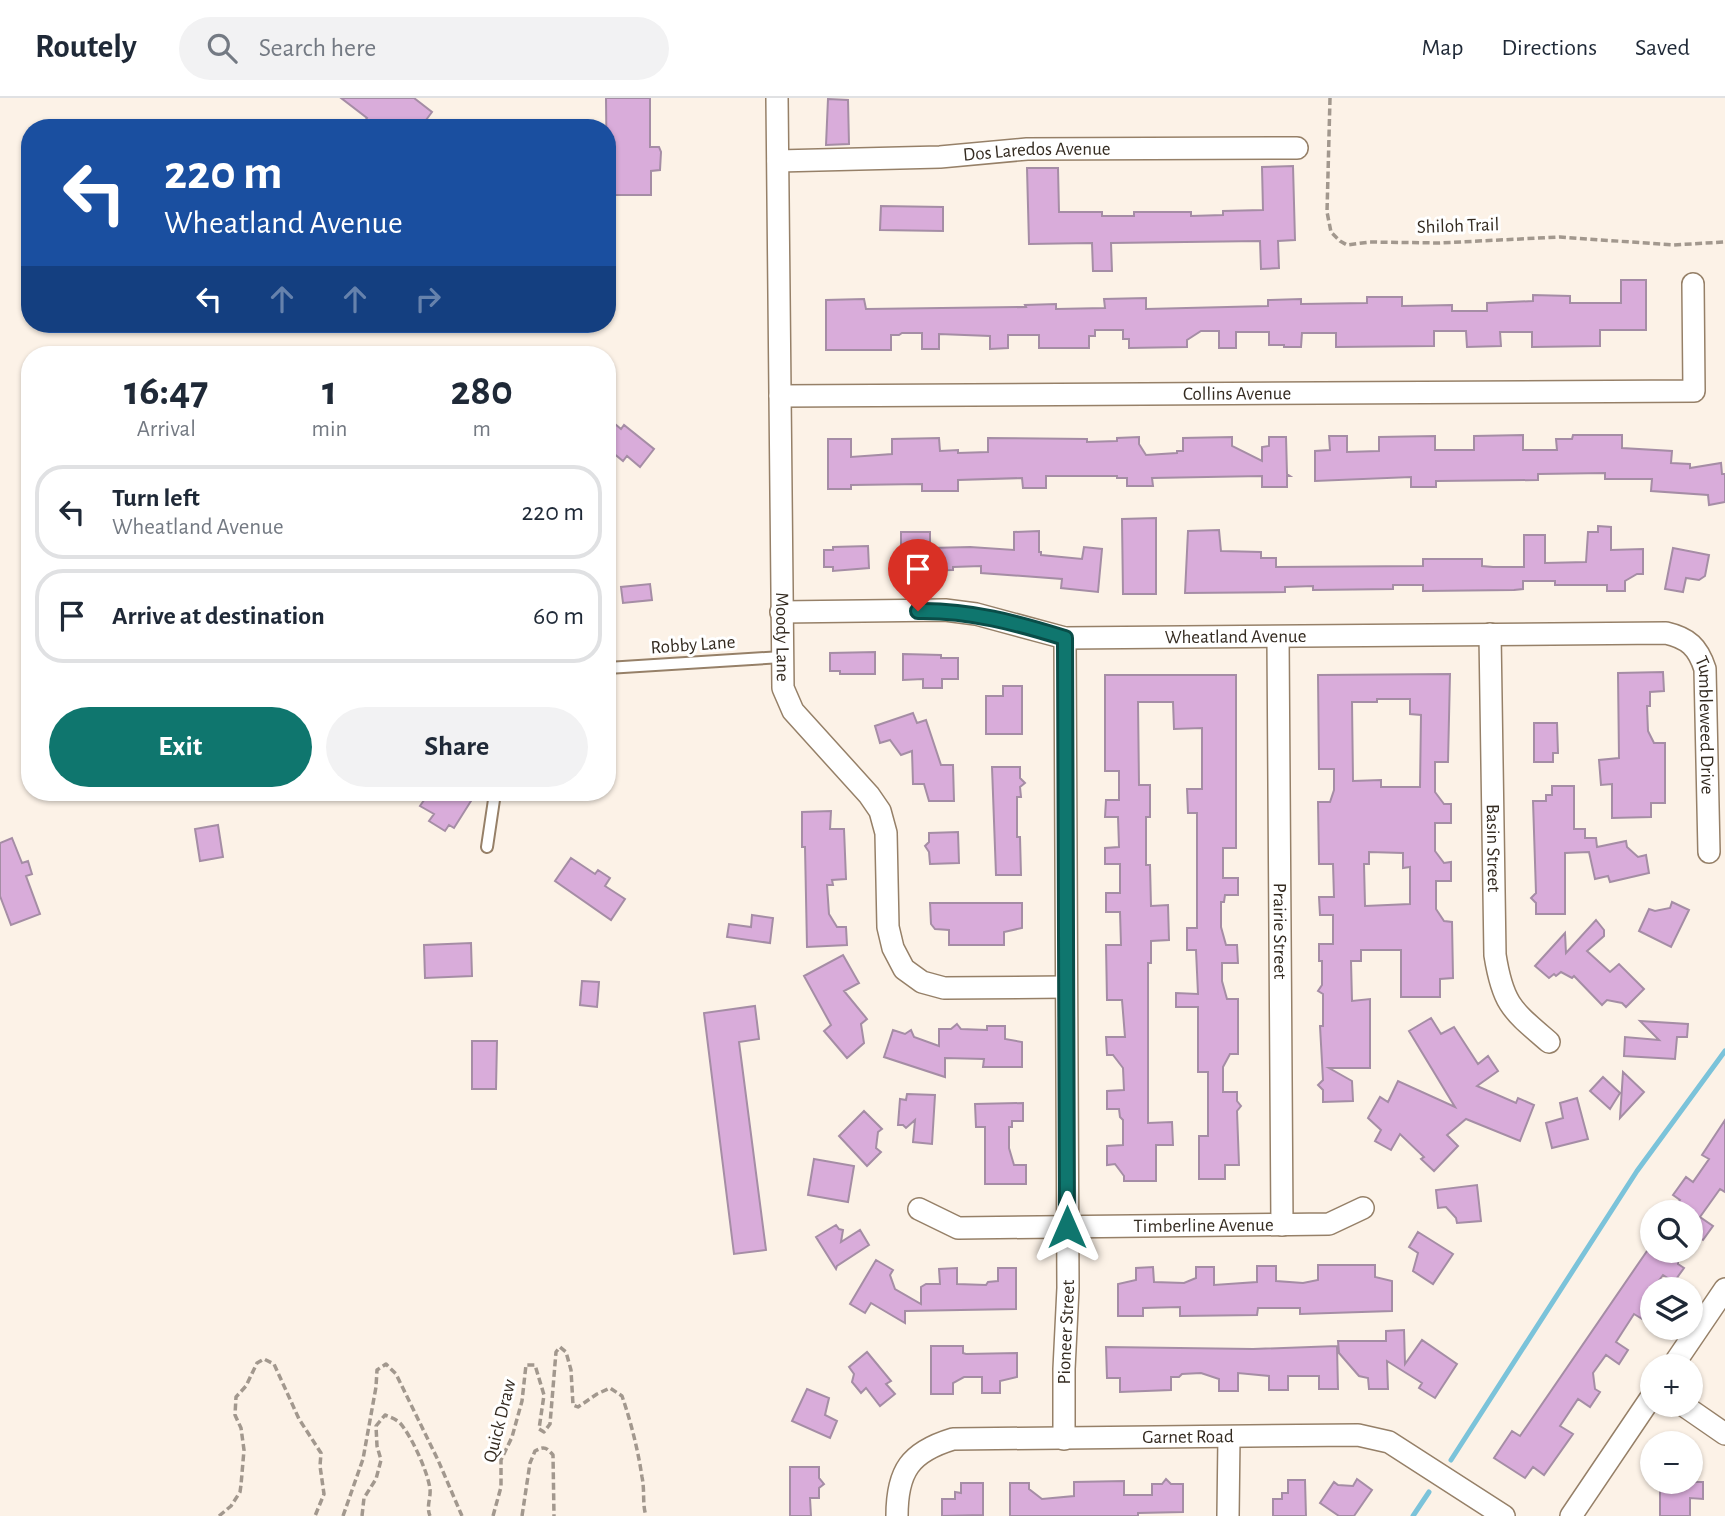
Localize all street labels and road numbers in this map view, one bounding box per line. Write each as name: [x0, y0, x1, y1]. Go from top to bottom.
street label: Dos Laredos Avenue: [962, 139, 1111, 164]
street label: Shiloh Trail: [1416, 215, 1500, 237]
street label: Collins Avenue: [1183, 384, 1291, 403]
street label: Moody Lane: [773, 592, 792, 682]
street label: Wheatland Avenue: [1165, 626, 1307, 647]
street label: Robby Lane: [650, 633, 736, 657]
street label: Tumbleweed Drive: [1692, 653, 1717, 795]
street label: Basin Street: [1483, 804, 1504, 892]
street label: Prairie Street: [1270, 883, 1290, 979]
street label: Timberline Avenue: [1133, 1215, 1274, 1236]
street label: Pioneer Street: [1054, 1280, 1078, 1385]
street label: Quick Draw: [480, 1377, 520, 1465]
street label: Garnet Road: [1142, 1427, 1234, 1447]

